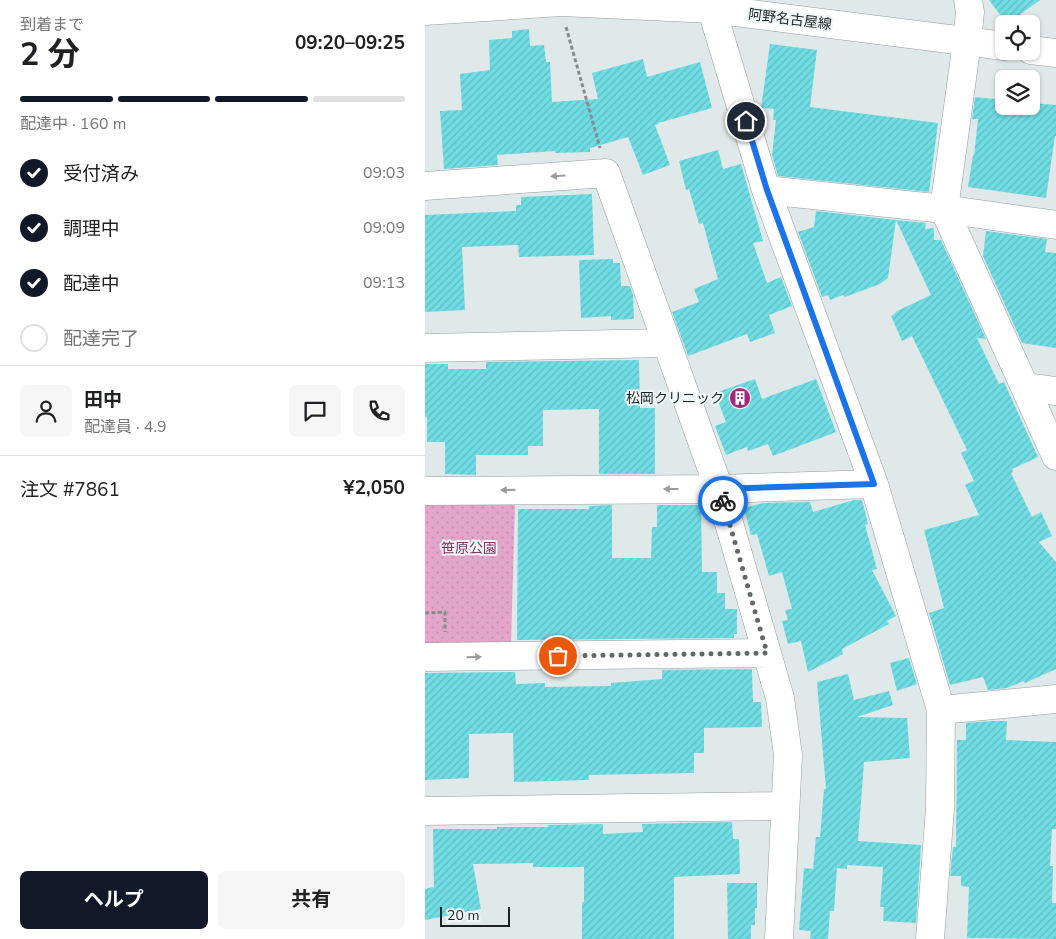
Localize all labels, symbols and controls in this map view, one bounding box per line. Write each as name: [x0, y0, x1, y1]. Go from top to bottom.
street label: 阿野名古屋線: [747, 5, 833, 34]
text: 到着まで: [20, 14, 84, 36]
map controls: [995, 15, 1040, 115]
button: locate: [995, 15, 1040, 60]
text: 09:20–09:25: [295, 30, 405, 56]
text: 2 分: [20, 33, 80, 76]
button: layers: [995, 70, 1040, 115]
pin: [725, 100, 767, 142]
icon: home: [732, 107, 760, 135]
text: 配達中 · 160 m: [20, 113, 126, 135]
icon: check: [20, 159, 48, 187]
text: 受付済み: [63, 161, 139, 187]
text: 09:03: [363, 162, 405, 184]
one-way arrow: [550, 173, 566, 181]
icon: check: [20, 214, 48, 242]
text: 調理中: [63, 216, 120, 242]
text: 09:09: [363, 217, 405, 239]
icon: check: [20, 269, 48, 297]
text: 配達中: [63, 271, 120, 297]
text: 09:13: [363, 272, 405, 294]
text: 配達完了: [63, 326, 139, 352]
button: person: [20, 385, 72, 437]
button: chat: [289, 385, 341, 437]
button: phone: [353, 385, 405, 437]
building icon: 松岡クリニック: [728, 386, 752, 410]
text: 田中: [84, 387, 122, 413]
place label: 松岡クリニック: [626, 389, 724, 408]
text: 配達員 · 4.9: [84, 416, 167, 438]
text: ¥2,050: [343, 475, 405, 501]
courier: [698, 476, 748, 526]
text: 注文 #7861: [20, 477, 120, 503]
one-way arrow: [662, 485, 678, 493]
one-way arrow: [500, 486, 516, 494]
icon: bike: [709, 487, 737, 515]
park label: 笹原公園: [441, 539, 497, 558]
pin: [537, 635, 579, 677]
icon: bag: [544, 642, 572, 670]
one-way arrow: [466, 653, 482, 661]
button: ヘルプ: [20, 871, 208, 929]
button: 共有: [218, 871, 405, 929]
scale bar: [440, 904, 510, 927]
text: 20 m: [447, 906, 479, 925]

